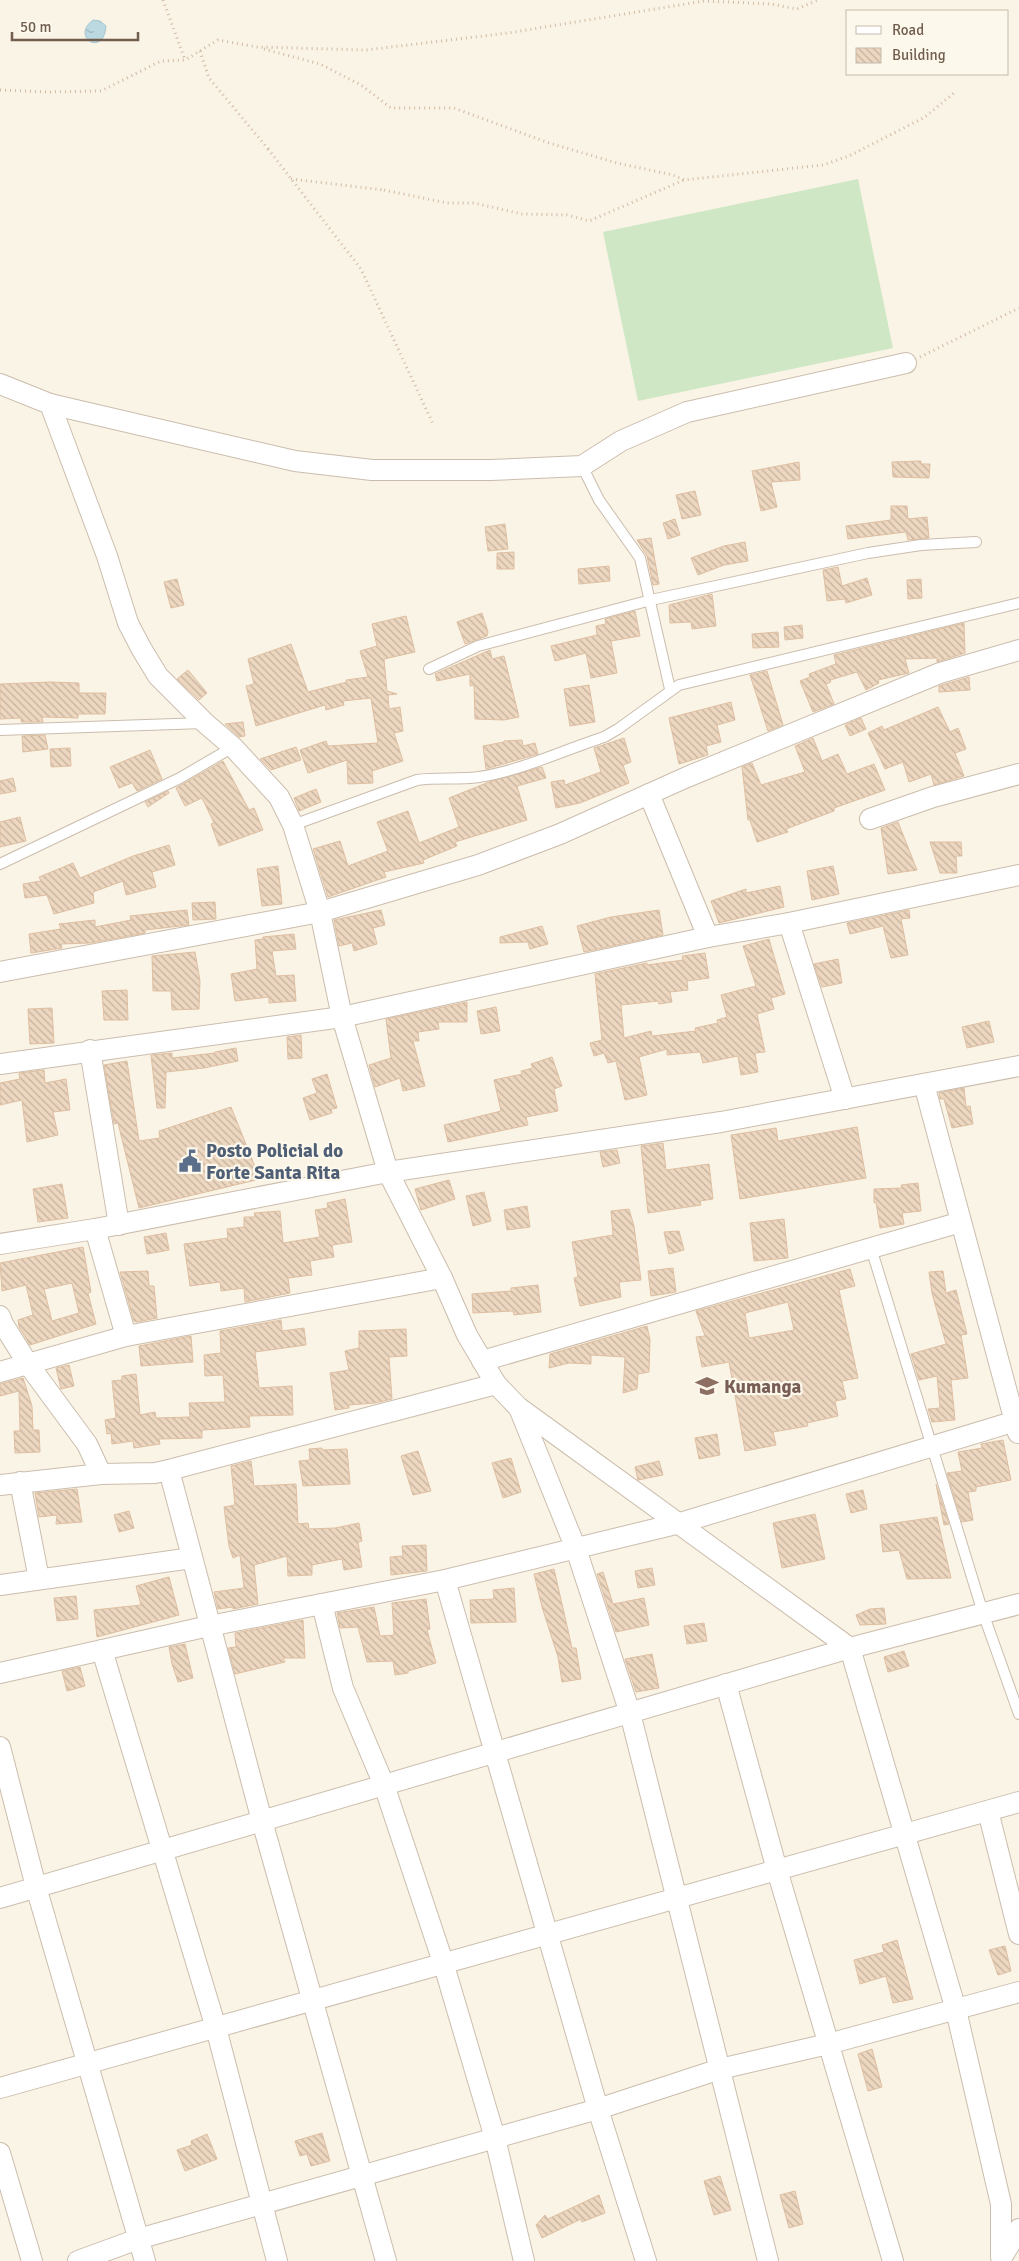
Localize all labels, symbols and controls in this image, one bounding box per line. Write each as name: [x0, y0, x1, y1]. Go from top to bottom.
scale bar: [12, 10, 139, 42]
legend: [846, 10, 1009, 75]
text: 50 m: [20, 18, 51, 36]
text: Road: [892, 21, 924, 39]
text: Building: [892, 46, 946, 64]
place label: Posto Policial do Forte Santa Rita: [206, 1139, 343, 1185]
public building icon: Posto Policial do Forte Santa Rita: [177, 1148, 203, 1174]
school or university icon: Kumanga: [694, 1373, 720, 1399]
place label: Kumanga: [724, 1375, 802, 1399]

